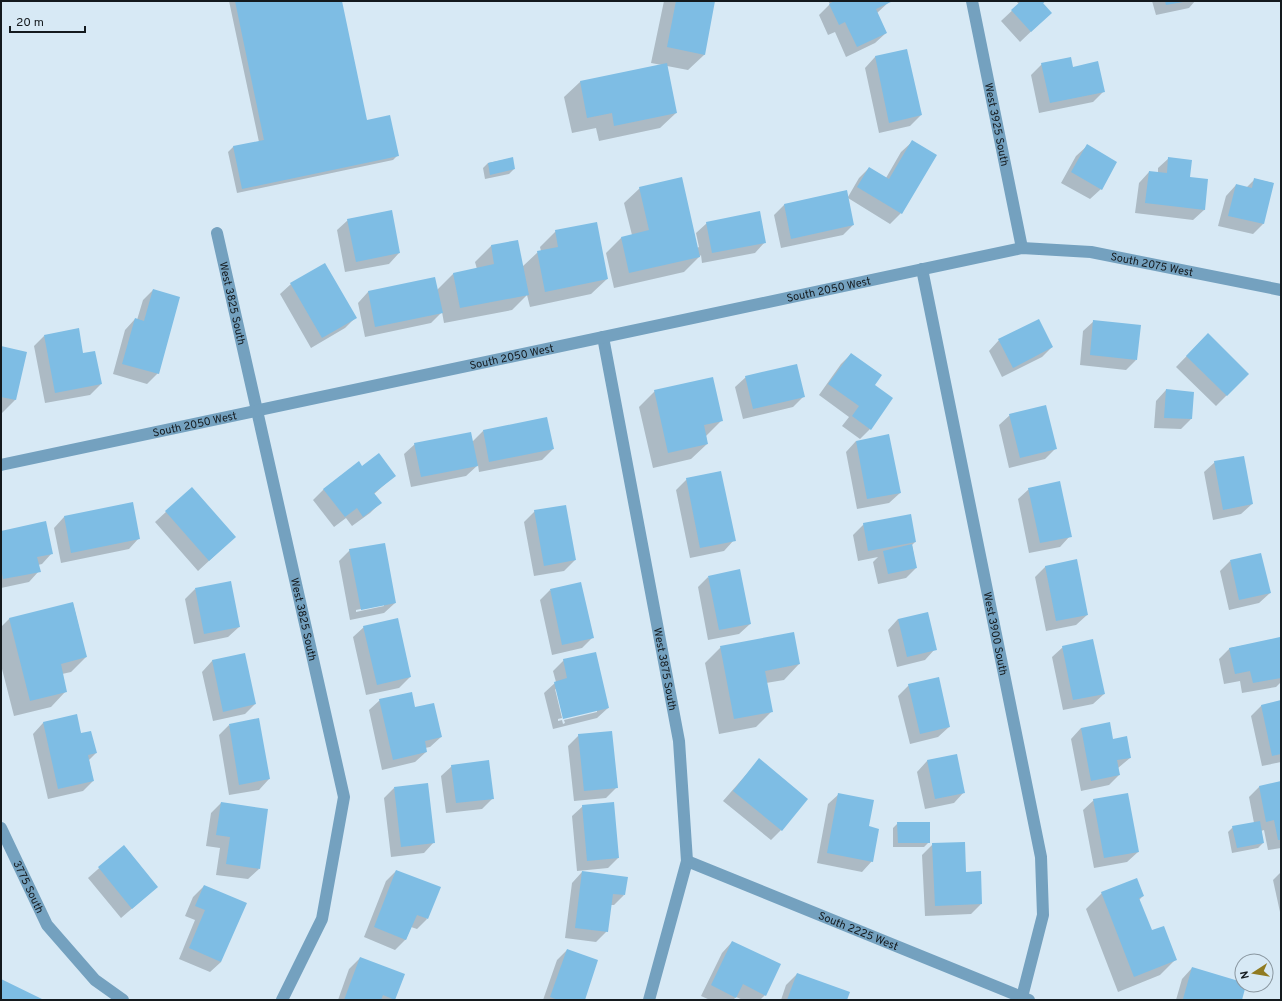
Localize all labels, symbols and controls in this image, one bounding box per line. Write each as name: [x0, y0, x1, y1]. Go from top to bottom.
scale bar: [10, 8, 85, 34]
text: 20 m: [16, 15, 44, 31]
street label: West 3925 South: [981, 82, 1011, 168]
street label: South 2075 West: [1109, 250, 1194, 280]
street label: West 3825 South: [216, 261, 248, 346]
street label: South 2050 West: [785, 274, 872, 306]
street label: South 2050 West: [468, 342, 555, 373]
street label: South 2050 West: [152, 409, 238, 441]
street label: West 3825 South: [287, 577, 319, 662]
street label: West 3900 South: [980, 591, 1010, 677]
street label: West 3875 South: [650, 627, 679, 712]
street label: 3775 South: [9, 859, 46, 916]
street label: South 2225 West: [816, 909, 900, 954]
north arrow: [1234, 953, 1274, 993]
text: N: [1238, 970, 1253, 980]

